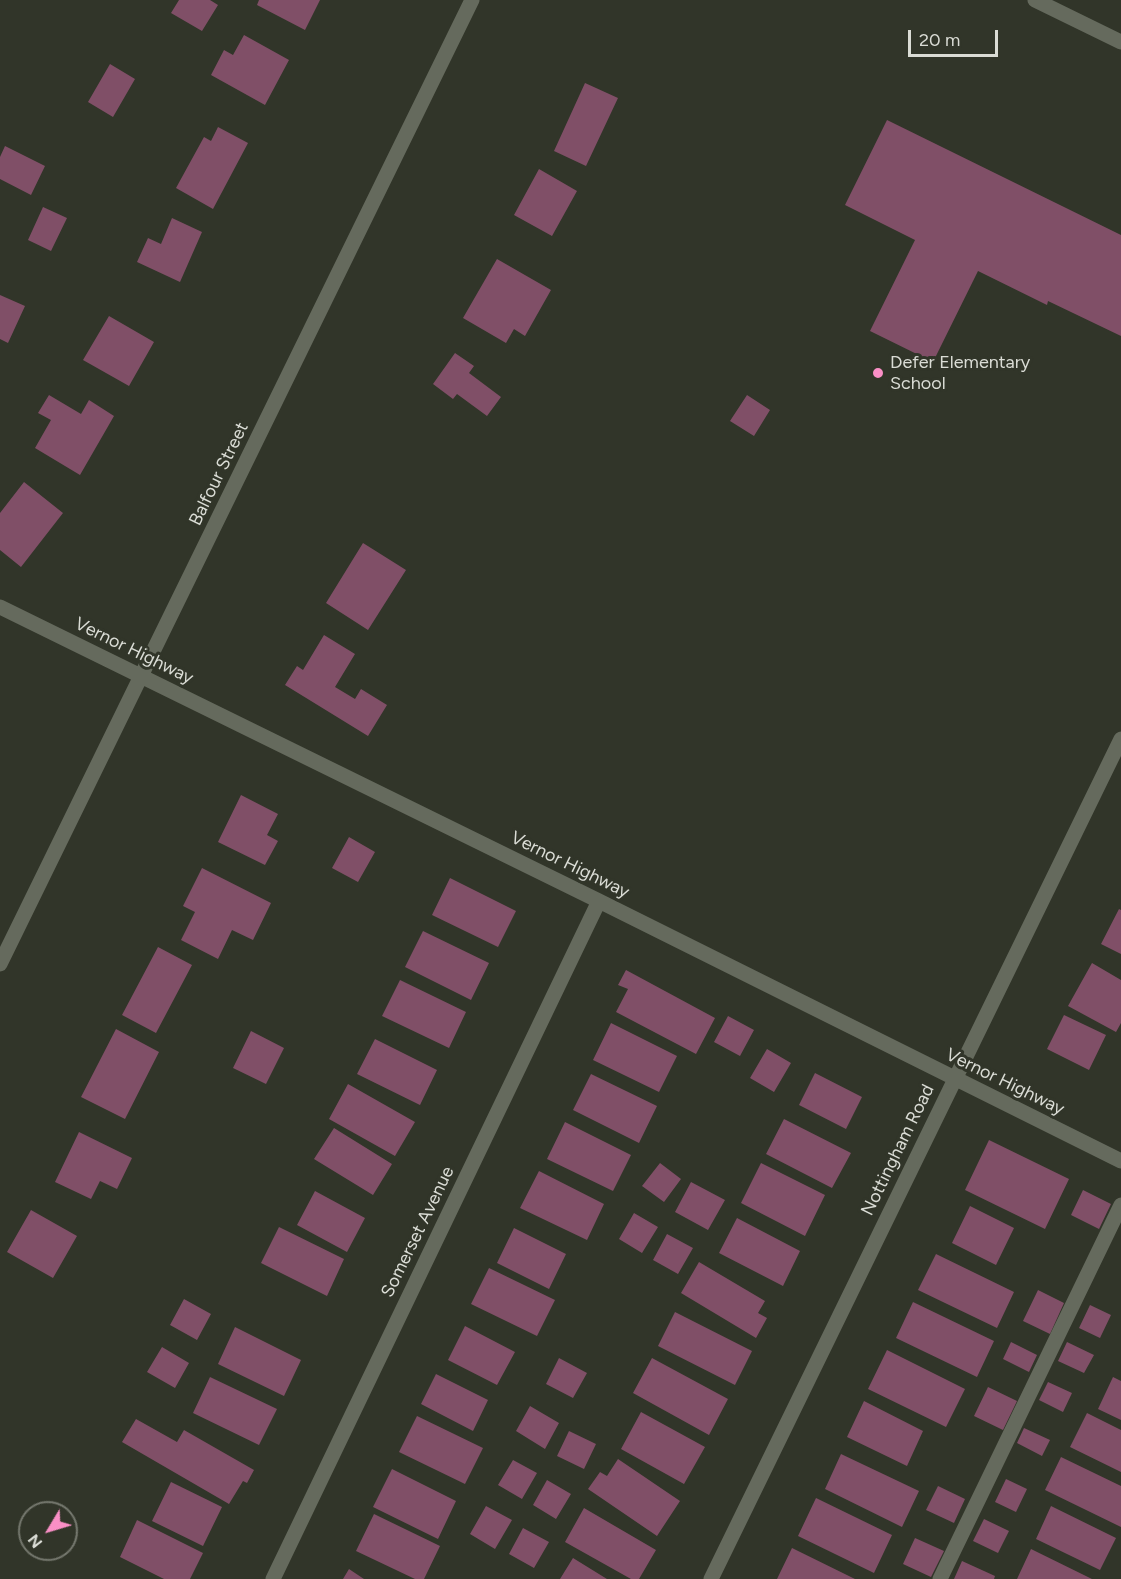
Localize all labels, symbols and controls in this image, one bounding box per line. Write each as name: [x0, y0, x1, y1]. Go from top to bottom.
scale bar: [911, 18, 1001, 56]
text: 20 m: [919, 29, 960, 51]
place label: Defer Elementary School: [890, 352, 1030, 394]
marker: Defer Elementary School: [871, 366, 885, 380]
street label: Balfour Street: [185, 419, 253, 529]
street label: Vernor Highway: [71, 613, 197, 689]
street label: Vernor Highway: [507, 827, 633, 903]
street label: Vernor Highway: [942, 1044, 1068, 1120]
street label: Nottingham Road: [857, 1081, 939, 1219]
street label: Somerset Avenue: [377, 1163, 459, 1301]
north arrow: [18, 1501, 78, 1561]
text: N: [24, 1530, 46, 1552]

